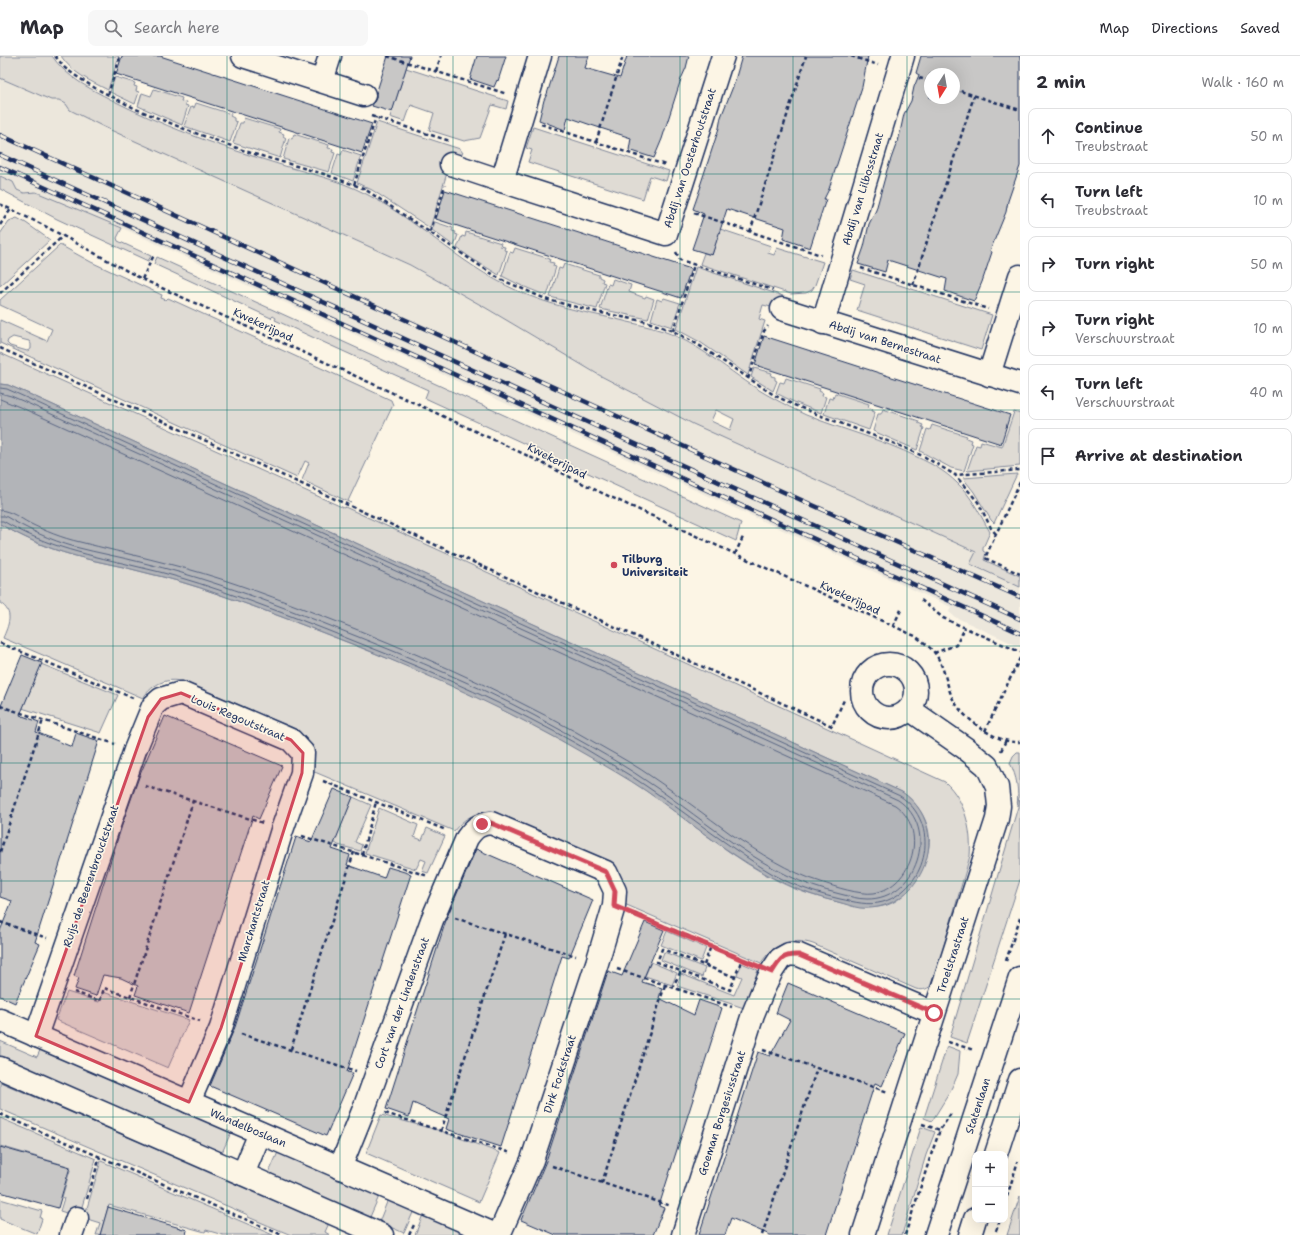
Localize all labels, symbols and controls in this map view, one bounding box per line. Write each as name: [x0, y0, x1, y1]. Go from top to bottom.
search box: [88, 10, 368, 46]
text: Map: [20, 15, 64, 40]
icon: search: [102, 17, 124, 39]
text: Search here: [134, 18, 220, 38]
text: Map: [1100, 19, 1130, 37]
text: Directions: [1152, 19, 1218, 37]
text: Saved: [1240, 19, 1280, 37]
north arrow: [924, 68, 960, 104]
text: 2 min: [1036, 71, 1086, 93]
text: Walk · 160 m: [1202, 74, 1284, 91]
street label: Abdij van Oosterhoutstraat: [660, 86, 720, 230]
text: Continue: [1075, 118, 1143, 138]
icon: ahead: [1037, 125, 1059, 147]
text: 50 m: [1250, 128, 1283, 145]
street label: Abdij van Lilbosstraat: [839, 131, 887, 247]
text: Treubstraat: [1075, 138, 1148, 155]
text: Turn left: [1075, 182, 1143, 202]
icon: left: [1037, 189, 1059, 211]
text: 10 m: [1253, 192, 1283, 209]
text: Treubstraat: [1075, 202, 1148, 219]
icon: right: [1037, 253, 1059, 275]
text: Turn right: [1075, 254, 1155, 274]
text: 50 m: [1250, 256, 1283, 273]
street label: Kwekerijpad: [230, 305, 296, 345]
text: Turn right: [1075, 310, 1155, 330]
street label: Abdij van Bernestraat: [827, 317, 943, 367]
icon: right: [1037, 317, 1059, 339]
text: 10 m: [1253, 320, 1283, 337]
text: Verschuurstraat: [1075, 330, 1175, 347]
text: Turn left: [1075, 374, 1143, 394]
icon: left: [1037, 381, 1059, 403]
text: 40 m: [1249, 384, 1283, 401]
text: Verschuurstraat: [1075, 394, 1175, 411]
street label: Kwekerijpad: [525, 440, 589, 482]
icon: arrive: [1037, 445, 1059, 467]
text: Arrive at destination: [1075, 446, 1243, 466]
place label: Tilburg Universiteit: [622, 552, 689, 580]
marker: Tilburg Universiteit: [609, 560, 619, 570]
street label: Kwekerijpad: [817, 578, 883, 618]
street label: Louis Regoutstraat: [188, 691, 288, 745]
street label: Ruijs de Beerenbrouckstraat: [60, 803, 123, 949]
route end: [473, 815, 491, 833]
street label: Marchantstraat: [234, 878, 274, 964]
street label: Troelstrastraat: [933, 914, 973, 996]
street label: Cort van der Lindenstraat: [371, 935, 433, 1071]
route start: [925, 1004, 943, 1022]
street label: Dirk Fockstraat: [540, 1033, 580, 1115]
street label: Goeman Borgesiusstraat: [695, 1048, 749, 1177]
street label: Statenlaan: [962, 1076, 994, 1136]
street label: Wandelboslaan: [207, 1105, 289, 1151]
map controls: [972, 1151, 1008, 1223]
button: +: [972, 1151, 1008, 1187]
button: −: [972, 1187, 1008, 1223]

